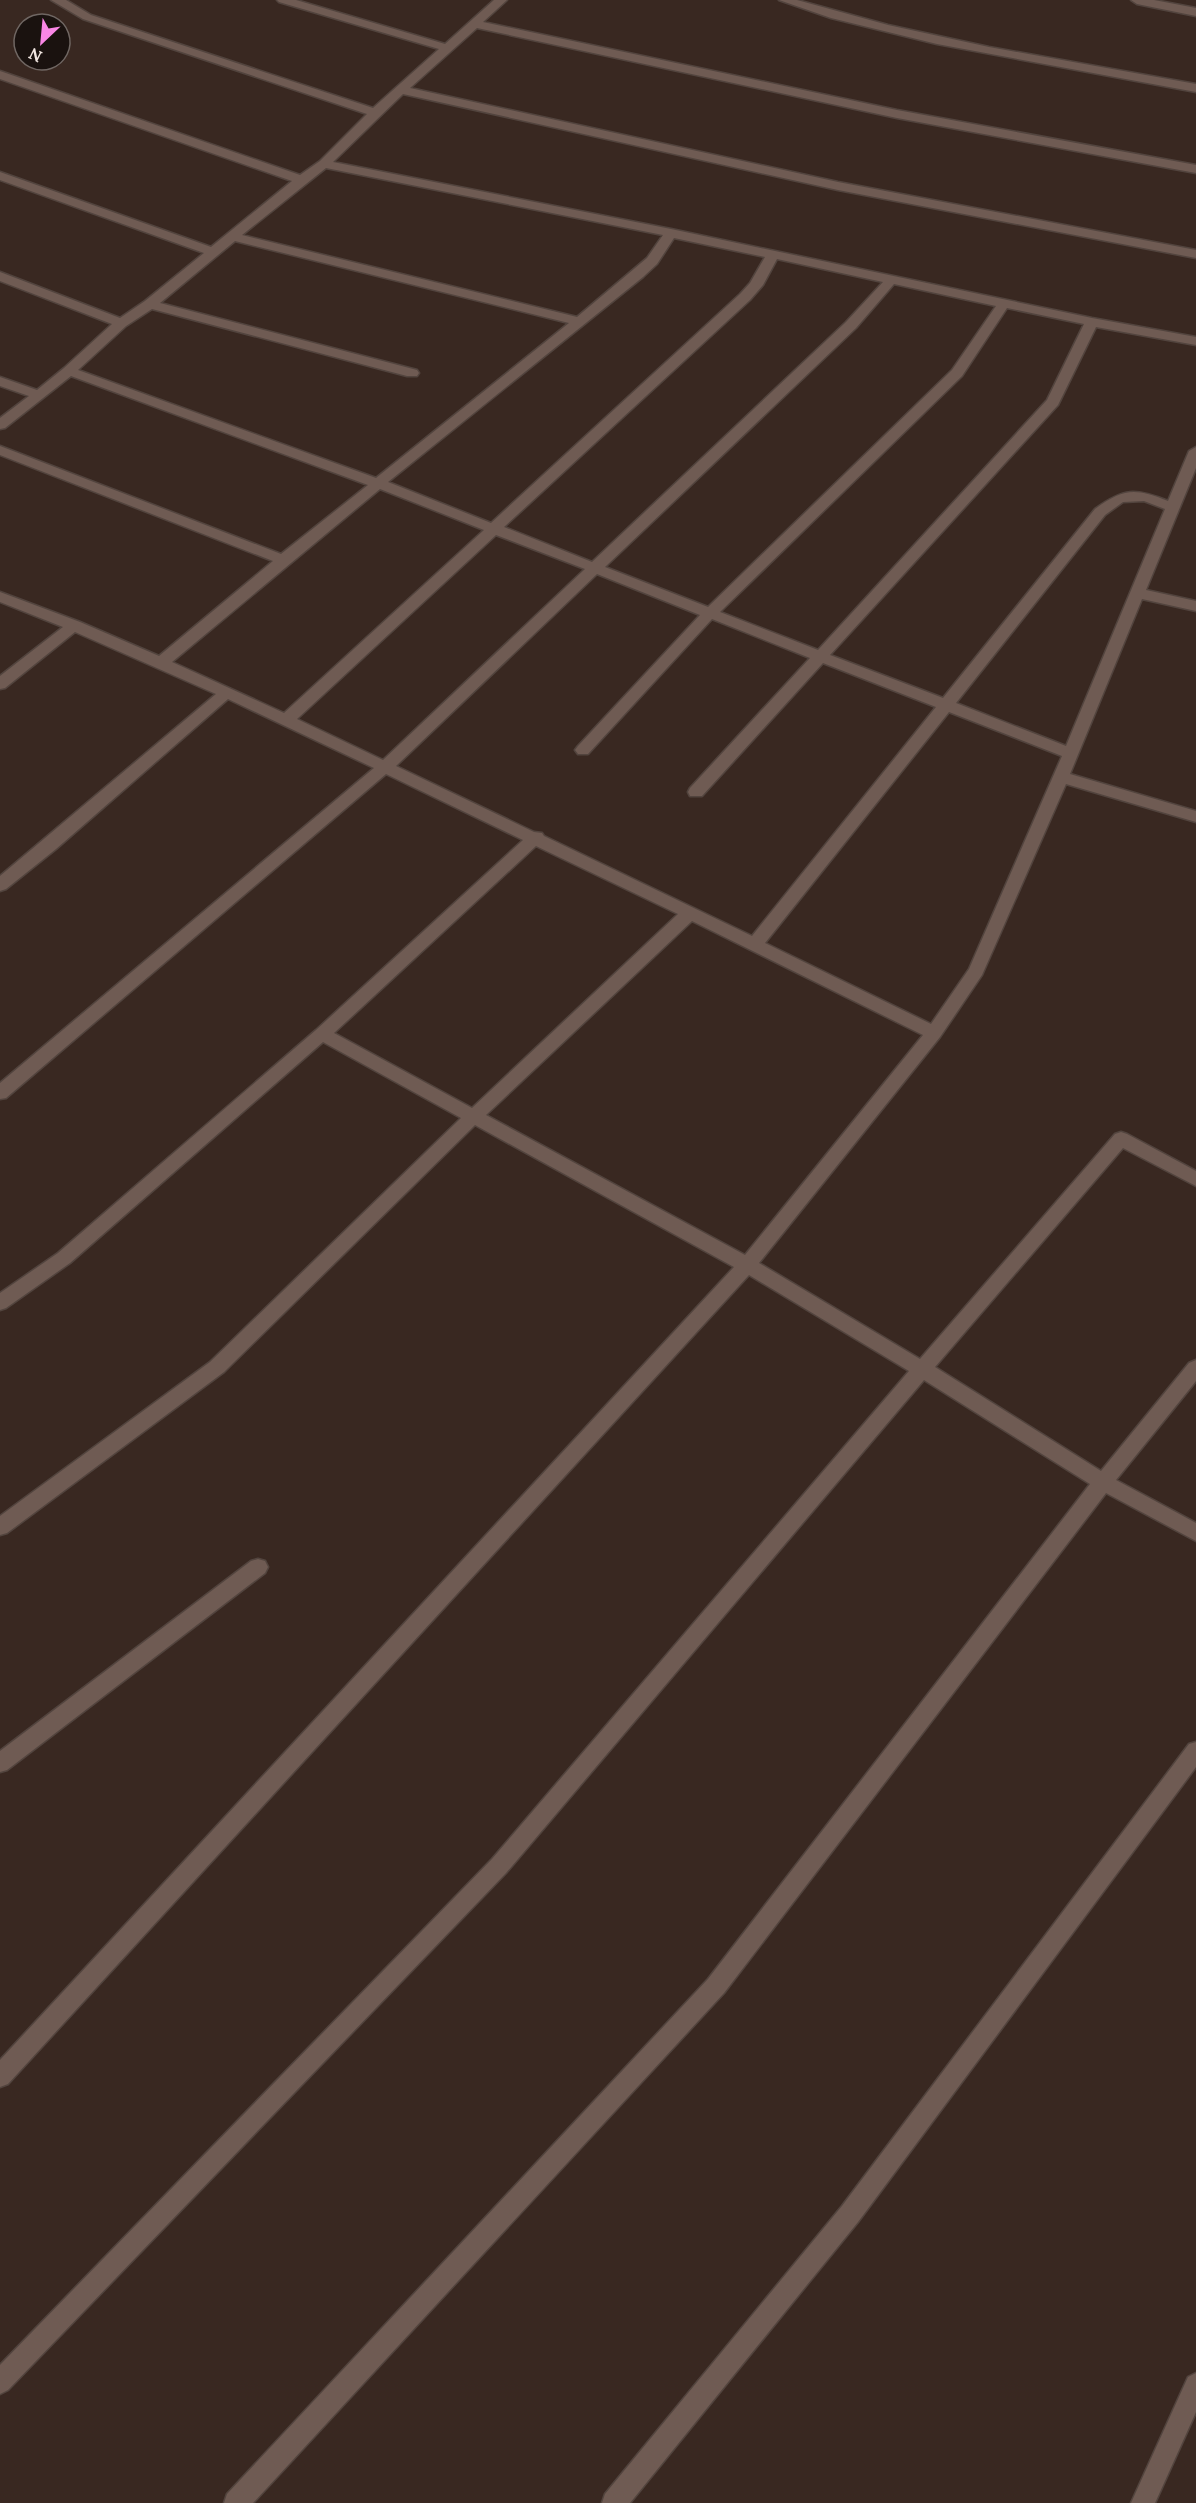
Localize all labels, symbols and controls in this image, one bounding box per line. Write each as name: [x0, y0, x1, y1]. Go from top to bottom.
north arrow: [12, 12, 72, 72]
text: N: [25, 44, 45, 67]

